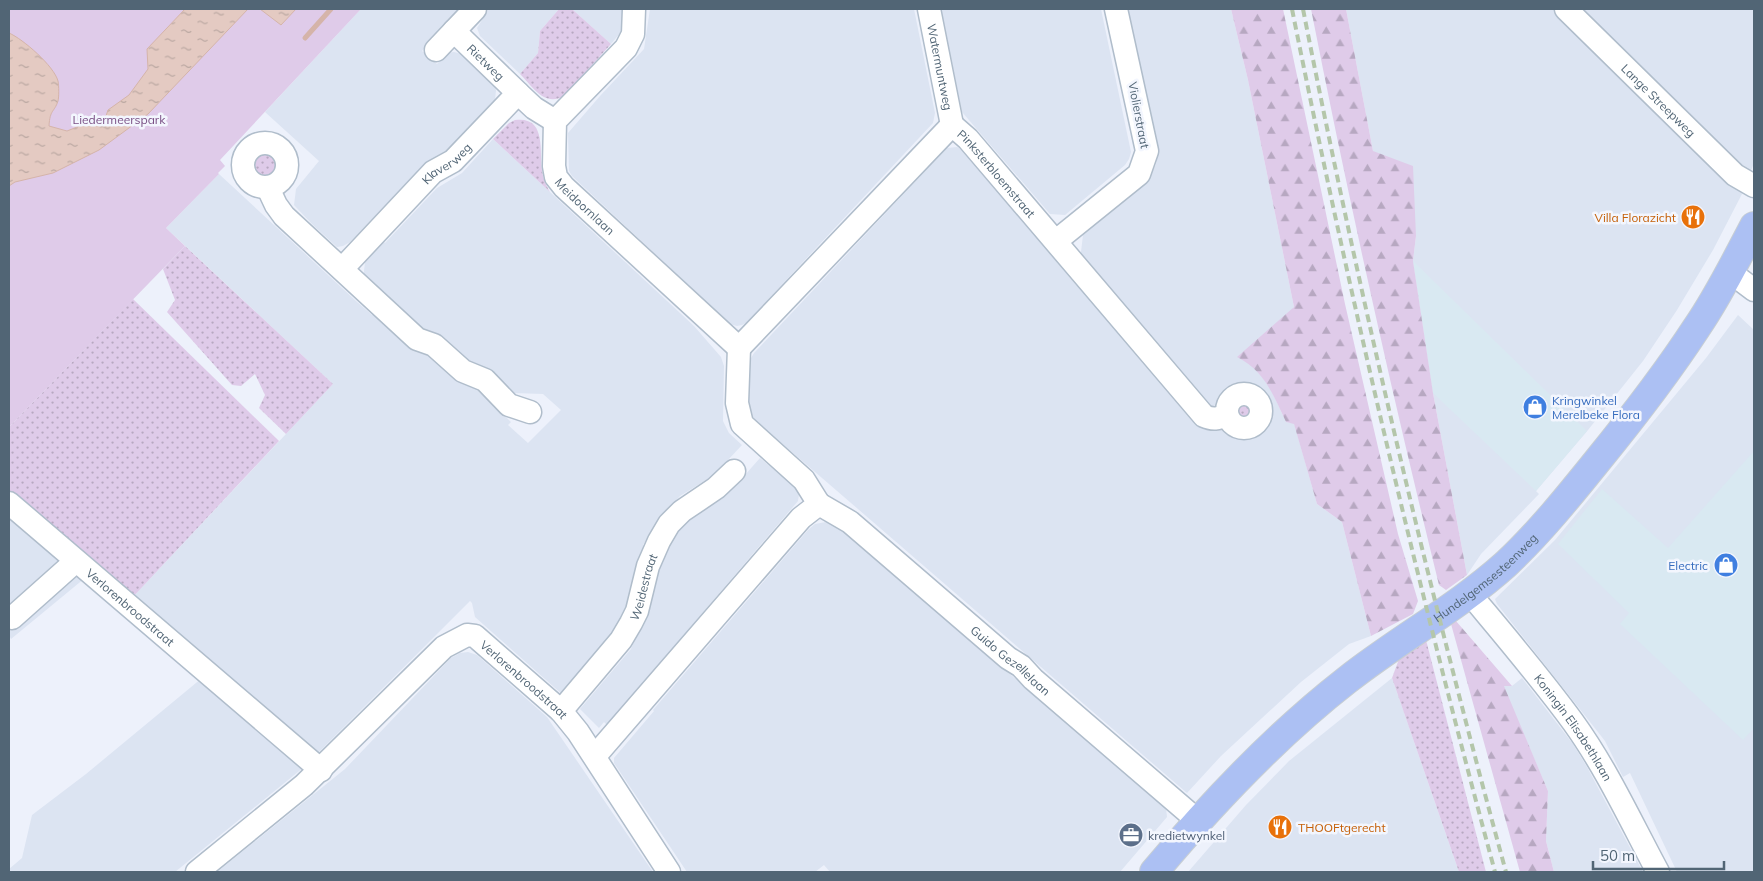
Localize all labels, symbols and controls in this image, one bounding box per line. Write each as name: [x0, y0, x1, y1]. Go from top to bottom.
street label: Watermuntweg: [925, 22, 956, 111]
street label: Rietweg: [464, 41, 508, 83]
street label: Lange Streepweg: [1619, 60, 1699, 140]
street label: Violierstraat: [1125, 80, 1153, 150]
park label: Liedermeerspark: [73, 112, 166, 127]
street label: Pinksterbloemstraat: [955, 126, 1039, 220]
street label: Klaverweg: [418, 139, 474, 187]
street label: Meidoornlaan: [552, 175, 618, 238]
restaurant icon: Villa Florazicht: [1680, 204, 1706, 230]
place label: Villa Florazicht: [1595, 210, 1676, 225]
place label: Kringwinkel Merelbeke Flora: [1552, 393, 1640, 422]
shop icon: Kringwinkel Merelbeke Flora: [1522, 394, 1548, 420]
street label: Hundelgemsesteenweg: [1430, 530, 1540, 625]
street label: Weidestraat: [626, 551, 660, 623]
shop icon: Electric: [1713, 552, 1739, 578]
place label: Electric: [1668, 558, 1708, 573]
street label: Verlorenbroodstraat: [83, 565, 178, 649]
street label: Guido Gezellelaan: [968, 622, 1054, 698]
street label: Verlorenbroodstraat: [477, 637, 571, 721]
street label: Koningin Elisabethlaan: [1531, 671, 1616, 783]
restaurant icon: THOOFtgerecht: [1267, 814, 1293, 840]
place label: THOOFtgerecht: [1298, 820, 1386, 835]
office icon: kredietwynkel: [1118, 822, 1144, 848]
place label: kredietwynkel: [1148, 828, 1225, 843]
scale bar: [1593, 838, 1724, 870]
text: 50 m: [1600, 846, 1635, 865]

